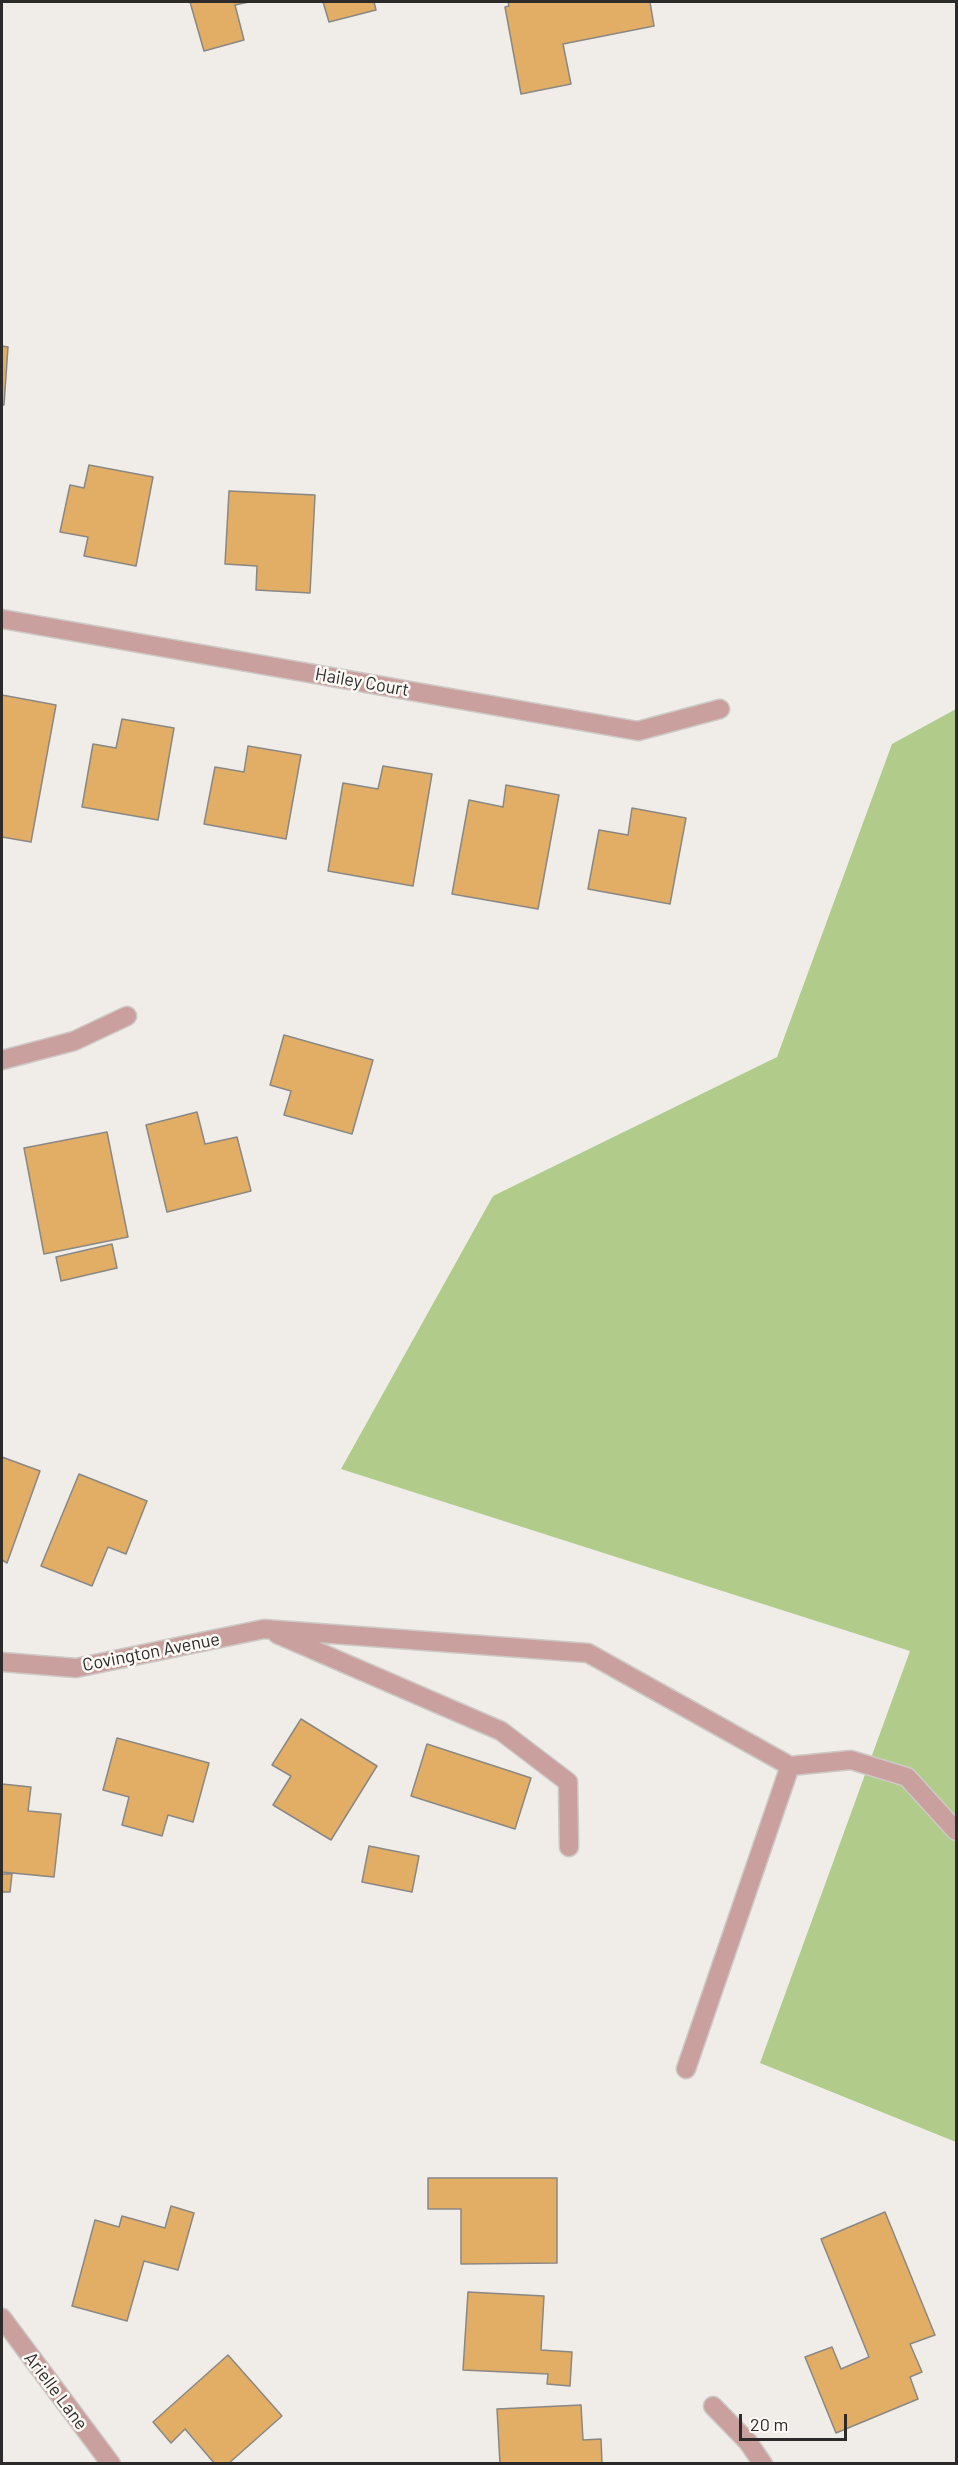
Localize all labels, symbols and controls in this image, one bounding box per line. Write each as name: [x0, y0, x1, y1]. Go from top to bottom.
street label: Hailey Court: [314, 663, 410, 701]
street label: Covington Avenue: [81, 1628, 221, 1676]
street label: Arielle Lane: [20, 2348, 92, 2434]
scale bar: [742, 2402, 850, 2440]
text: 20 m: [750, 2413, 788, 2435]

